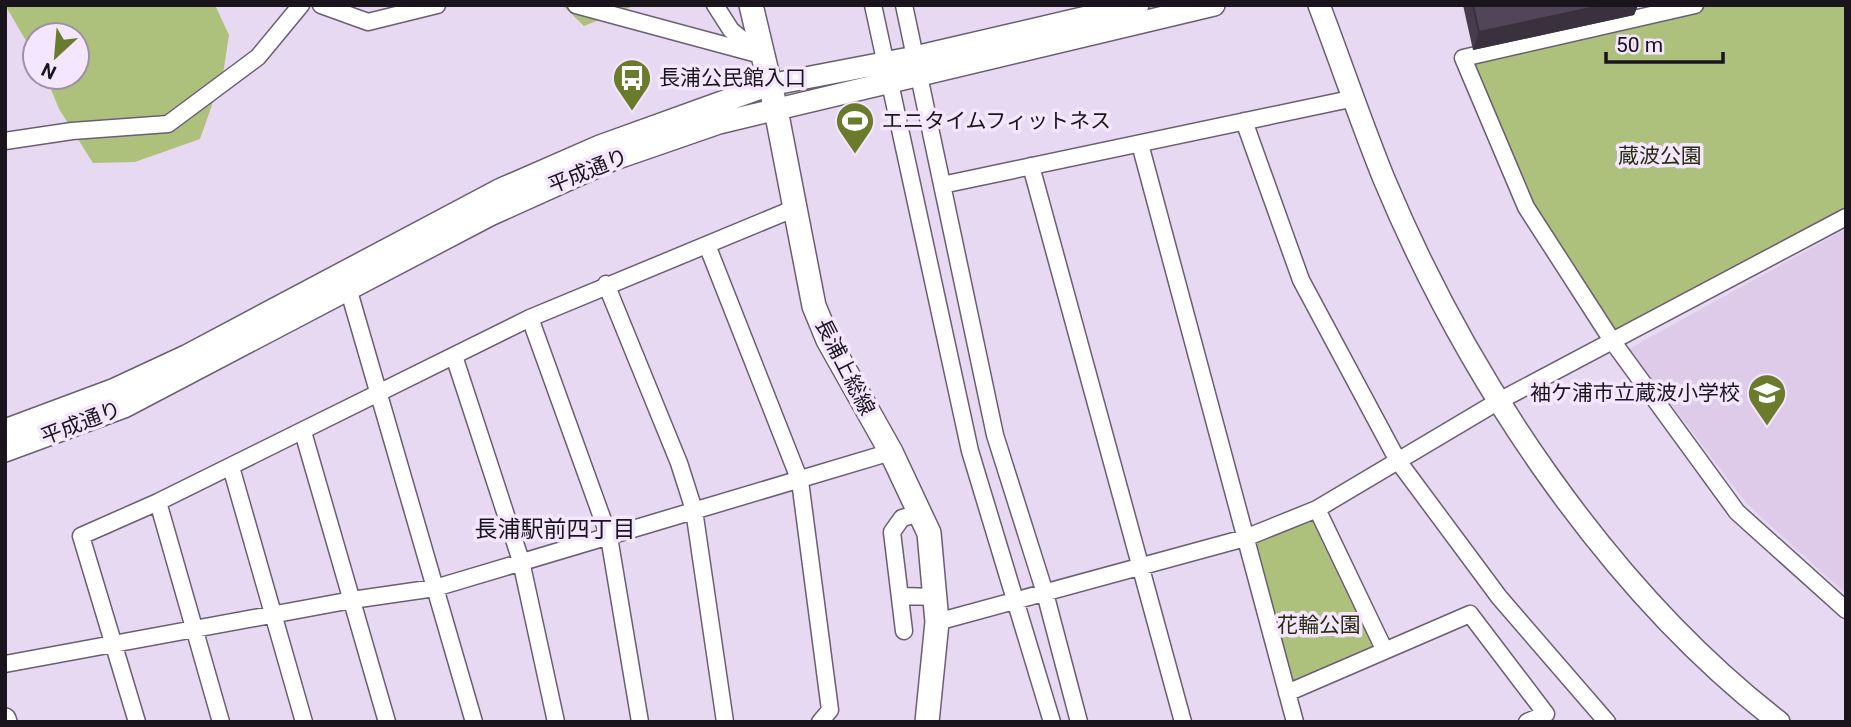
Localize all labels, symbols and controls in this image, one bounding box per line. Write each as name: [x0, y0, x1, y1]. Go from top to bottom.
north arrow: [21, 21, 91, 91]
scale bar: [1606, 21, 1723, 65]
text: 50 m: [1616, 33, 1663, 57]
bus stop icon: 長浦公民館入口: [611, 57, 653, 112]
text: N: [38, 58, 60, 84]
place label: 長浦公民館入口: [659, 66, 806, 90]
sports icon: エニタイムフィットネス: [834, 100, 876, 155]
place label: エニタイムフィットネス: [882, 109, 1111, 133]
street label: 平成通り: [545, 144, 631, 198]
park label: 蔵波公園: [1618, 144, 1702, 168]
street label: 長浦上総線: [810, 315, 880, 419]
school or university icon: 袖ケ浦市立蔵波小学校: [1746, 372, 1788, 427]
place label: 袖ケ浦市立蔵波小学校: [1530, 381, 1740, 405]
street label: 平成通り: [37, 397, 125, 449]
district label: 長浦駅前四丁目: [475, 516, 636, 543]
park label: 花輪公園: [1277, 613, 1361, 637]

